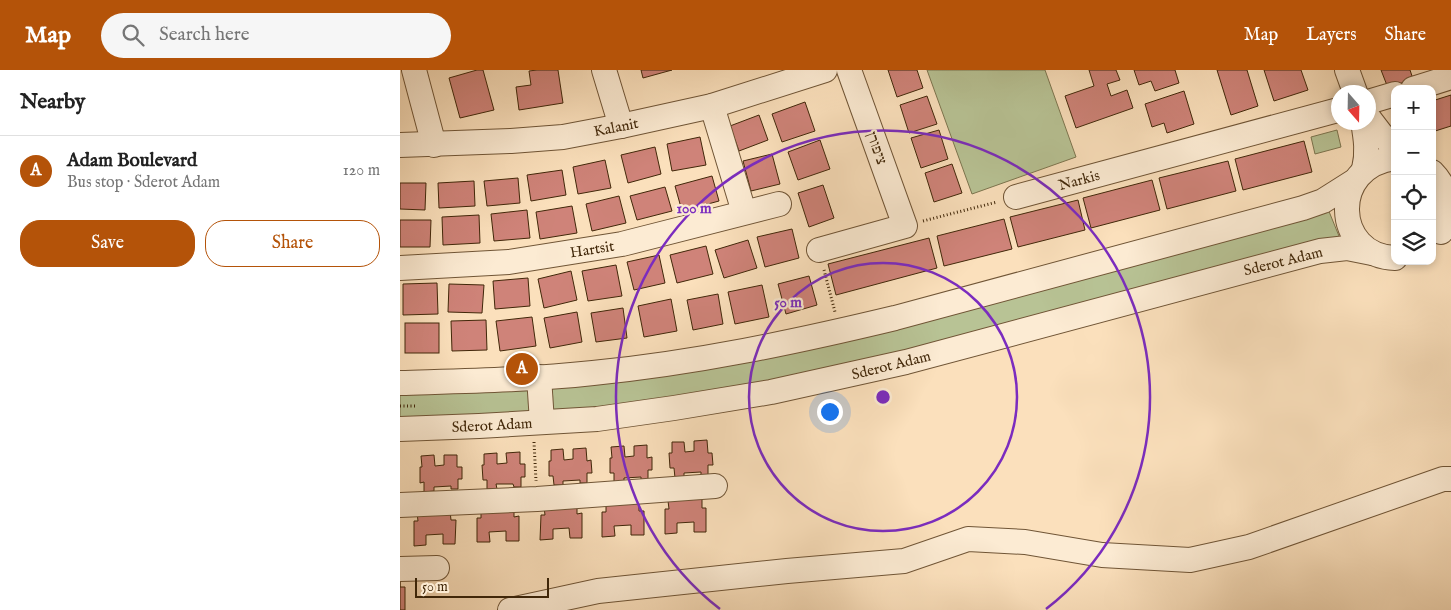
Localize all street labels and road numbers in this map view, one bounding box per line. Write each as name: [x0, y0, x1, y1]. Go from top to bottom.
street label: Kalanit: [592, 114, 640, 141]
street label: ציפורן: [862, 129, 891, 167]
street label: Narkis: [1056, 166, 1102, 195]
street label: Hartsit: [569, 237, 616, 262]
street label: Sderot Adam: [1242, 242, 1325, 280]
street label: Sderot Adam: [850, 346, 933, 384]
street label: Sderot Adam: [451, 414, 533, 437]

